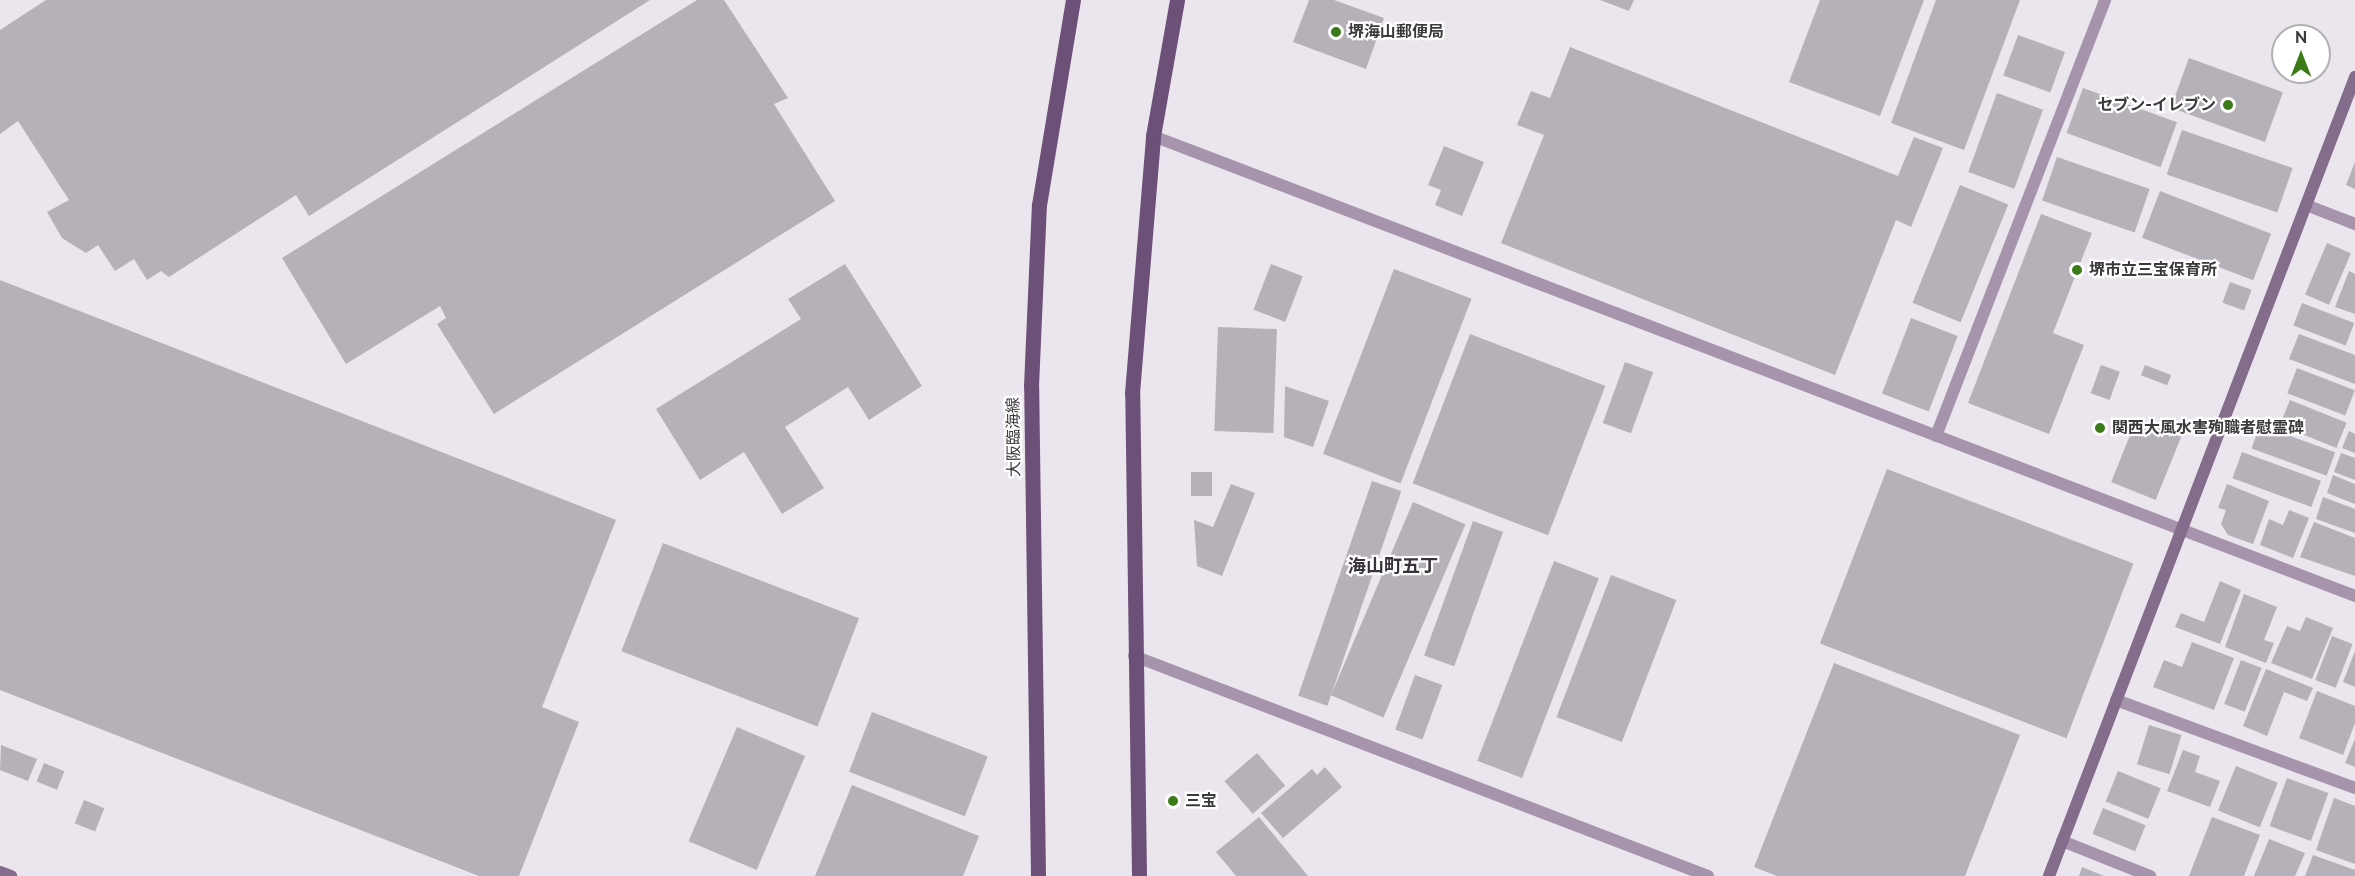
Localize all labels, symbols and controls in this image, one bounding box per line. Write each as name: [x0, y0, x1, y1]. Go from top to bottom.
place label: 堺海山郵便局: [1348, 22, 1444, 42]
north arrow: [2271, 24, 2331, 84]
marker: 堺海山郵便局: [1329, 25, 1343, 39]
text: N: [2295, 28, 2307, 47]
place label: セブン-イレブン: [2097, 95, 2216, 115]
marker: セブン-イレブン: [2221, 98, 2235, 112]
place label: 堺市立三宝保育所: [2089, 260, 2217, 280]
marker: 堺市立三宝保育所: [2070, 263, 2084, 277]
street label: 大阪臨海線: [1004, 397, 1024, 477]
place label: 関西大風水害殉職者慰霊碑: [2112, 418, 2304, 438]
marker: 関西大風水害殉職者慰霊碑: [2093, 421, 2107, 435]
district label: 海山町五丁: [1348, 555, 1438, 577]
place label: 三宝: [1185, 791, 1217, 811]
marker: 三宝: [1166, 794, 1180, 808]

